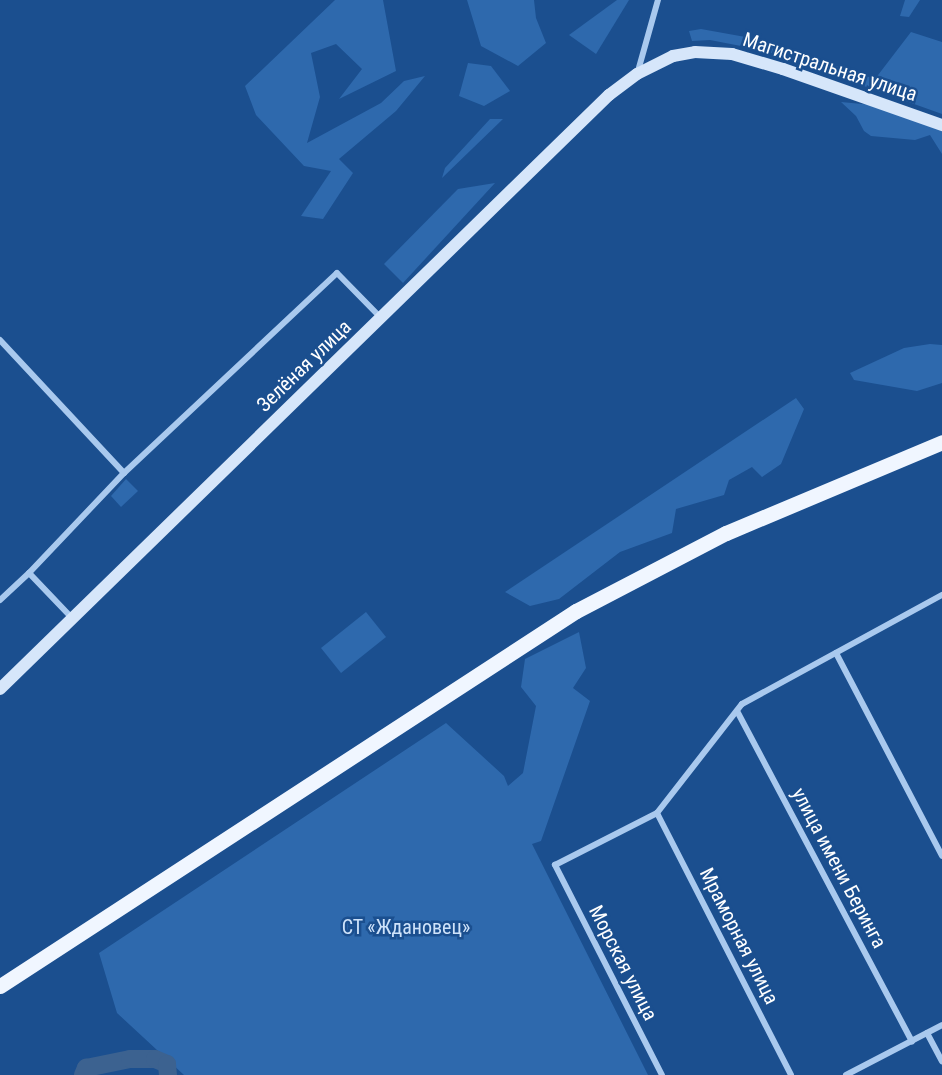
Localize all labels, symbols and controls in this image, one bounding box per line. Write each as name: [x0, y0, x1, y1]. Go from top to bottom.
street label: Магистральная улица: [740, 28, 920, 106]
street label: Зелёная улица: [252, 315, 356, 417]
street label: улица имени Беринга: [787, 784, 891, 952]
street label: Мраморная улица: [694, 864, 784, 1008]
street label: Морская улица: [584, 901, 662, 1025]
park label: СТ «Ждановец»: [341, 915, 471, 939]

